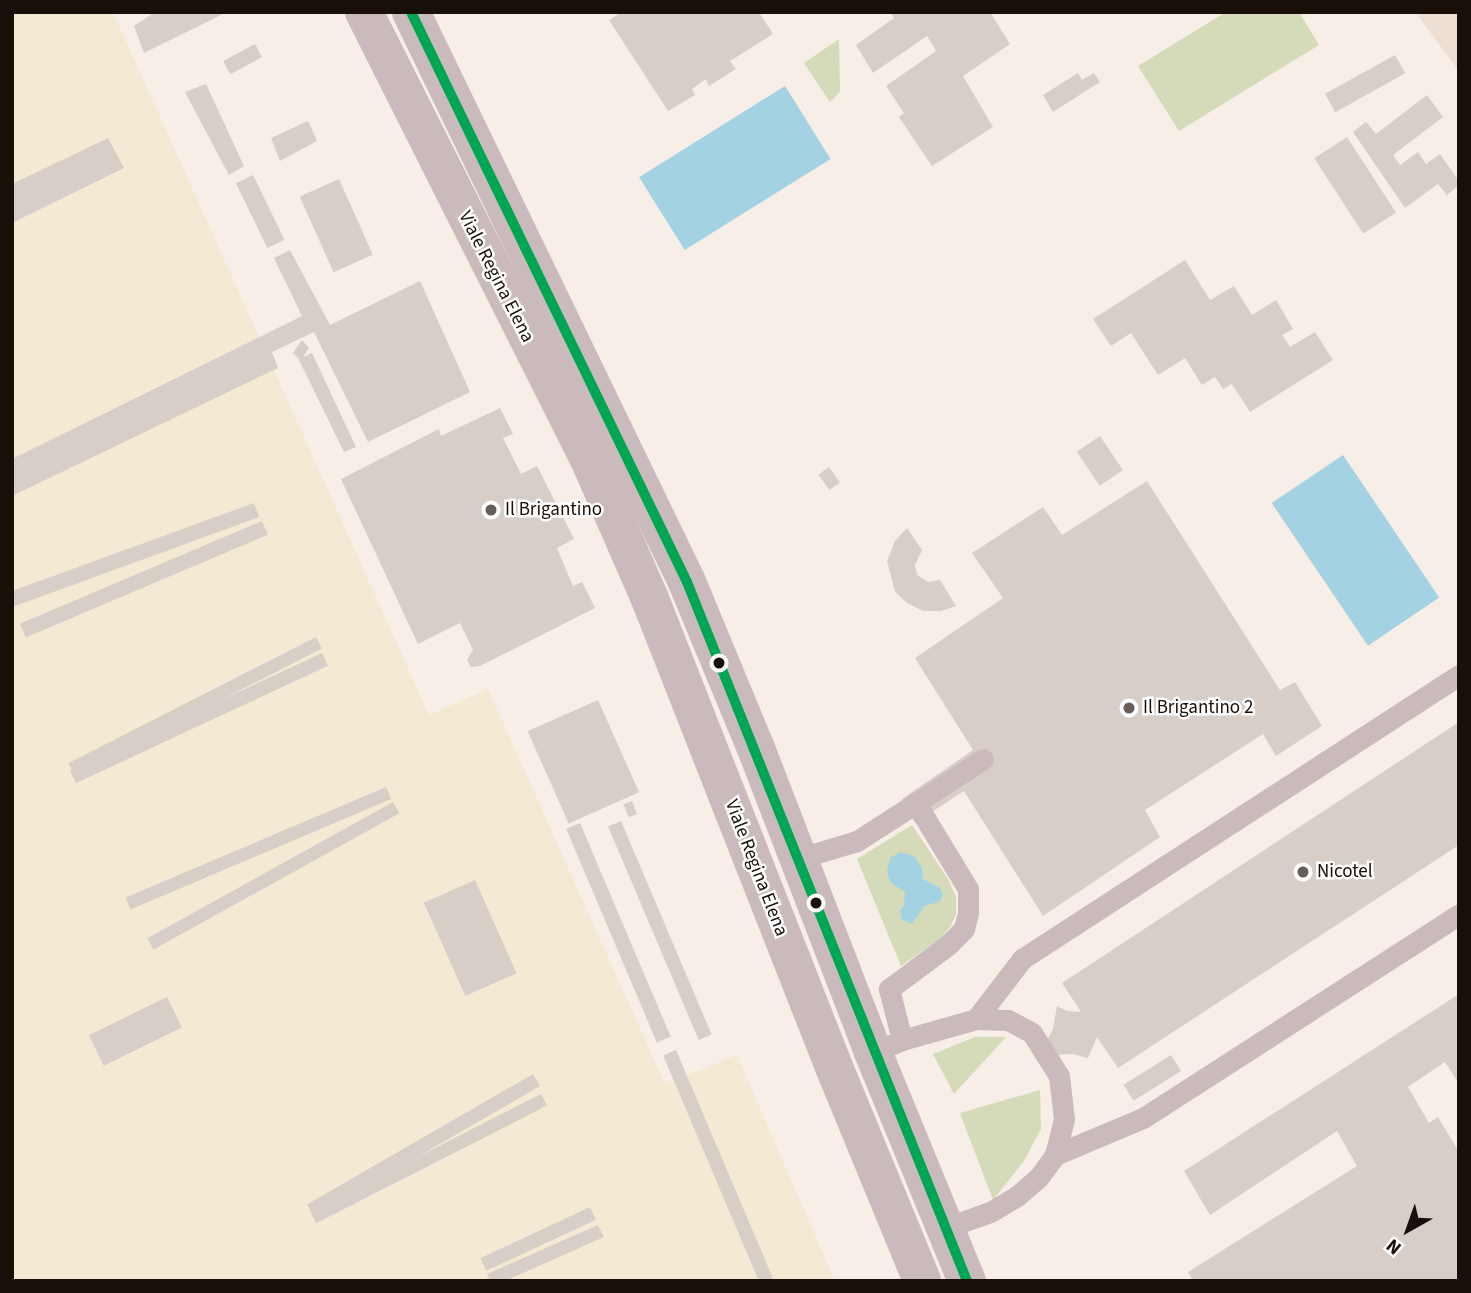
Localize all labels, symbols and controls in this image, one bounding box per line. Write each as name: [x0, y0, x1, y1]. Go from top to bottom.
street label: Viale Regina Elena: [453, 208, 539, 346]
place label: Il Brigantino: [505, 499, 602, 521]
marker: Il Brigantino: [483, 502, 499, 518]
unlabelled marker: [712, 656, 726, 670]
place label: Il Brigantino 2: [1143, 697, 1253, 719]
marker: Il Brigantino 2: [1121, 700, 1137, 716]
street label: Viale Regina Elena: [720, 797, 792, 939]
place label: Nicotel: [1317, 861, 1373, 883]
marker: Nicotel: [1295, 864, 1311, 880]
unlabelled marker: [809, 896, 823, 910]
north arrow: [1373, 1195, 1443, 1265]
text: N: [1381, 1232, 1408, 1261]

